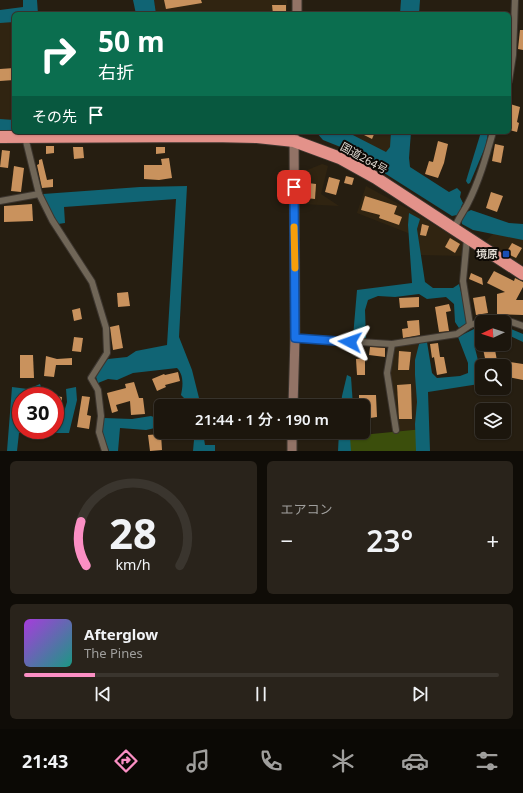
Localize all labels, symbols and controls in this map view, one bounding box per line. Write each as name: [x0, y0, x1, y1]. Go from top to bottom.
text: 50 m: [98, 22, 165, 60]
icon: right: [32, 28, 84, 80]
text: 右折: [98, 60, 134, 84]
icon: arrive: [85, 104, 107, 126]
text: その先: [32, 106, 77, 126]
street label: 国道264号: [338, 138, 391, 177]
pin: [277, 170, 311, 204]
icon: arrive: [283, 176, 305, 198]
place label: 境原: [476, 246, 498, 261]
marker: 境原: [501, 249, 511, 259]
north arrow: [475, 315, 511, 351]
map controls: [475, 315, 511, 439]
position arrow: [329, 321, 371, 363]
button: search: [475, 359, 511, 395]
speed limit sign: 30: [12, 387, 64, 439]
button: layers: [475, 403, 511, 439]
text: 21:44 · 1 分 · 190 m: [195, 409, 329, 429]
text: エアコン: [281, 500, 333, 518]
text: 28: [109, 504, 157, 560]
text: 23°: [366, 520, 413, 561]
text: −: [281, 525, 293, 555]
text: +: [486, 525, 499, 555]
text: km/h: [116, 554, 151, 573]
text: Afterglow: [84, 624, 158, 644]
text: The Pines: [84, 644, 143, 662]
icon: previous: [92, 683, 114, 705]
icon: pause: [250, 683, 272, 705]
icon: next: [409, 683, 431, 705]
icon: directions: [112, 747, 140, 775]
icon: music: [184, 747, 212, 775]
icon: phone: [257, 747, 285, 775]
icon: climate: [329, 747, 357, 775]
icon: car: [401, 747, 429, 775]
icon: filters: [473, 747, 501, 775]
text: 21:43: [22, 749, 68, 773]

